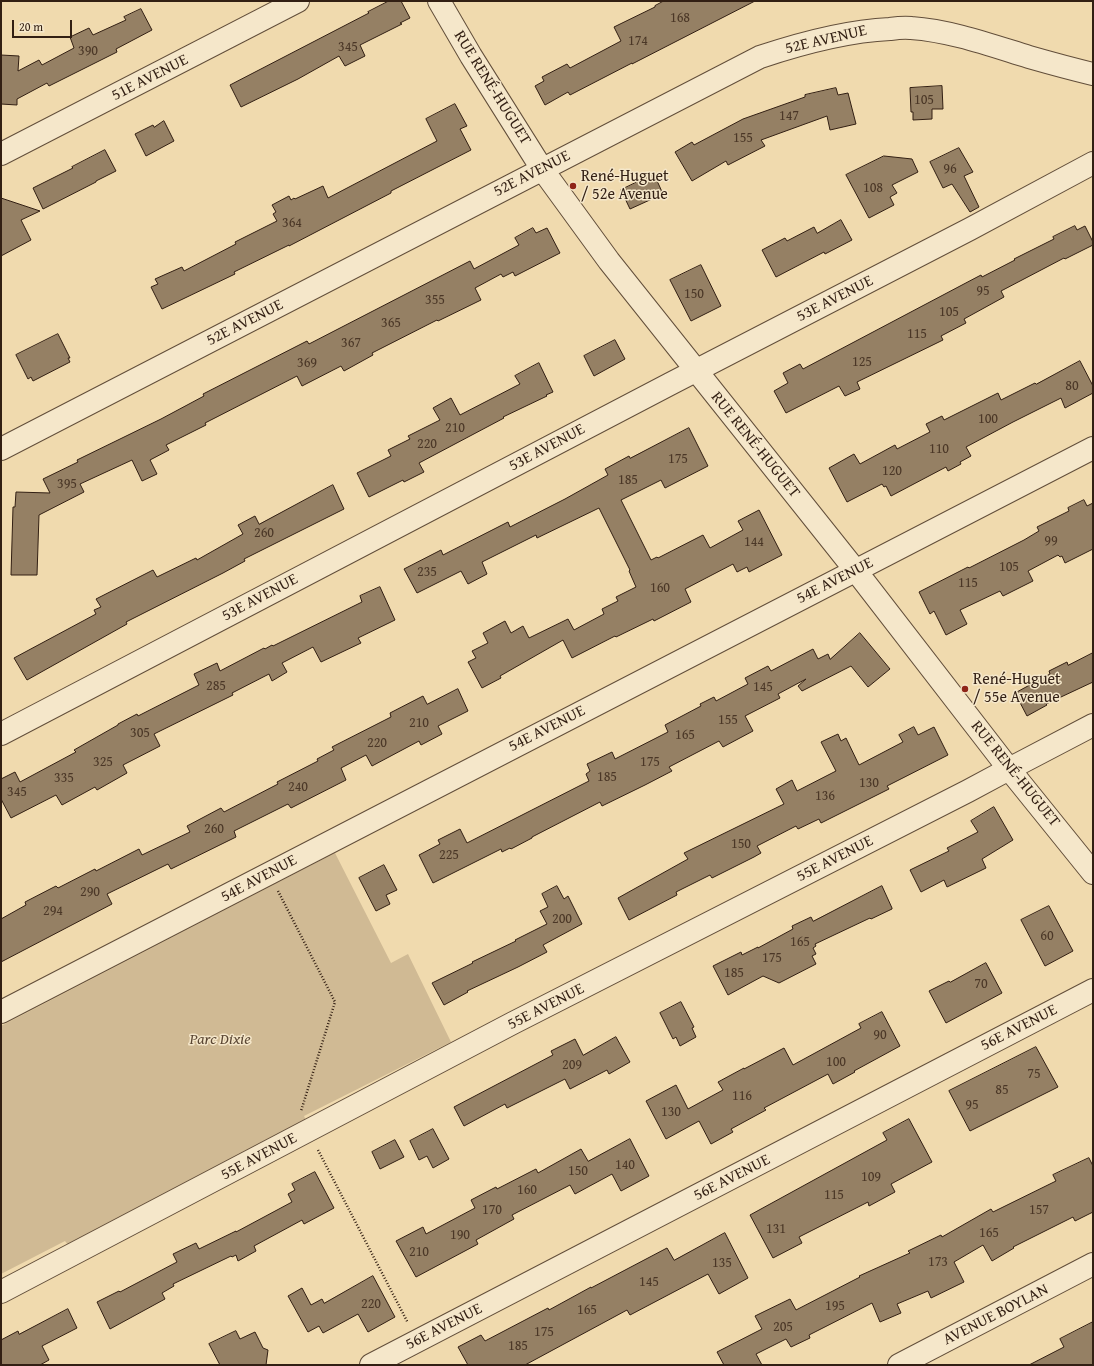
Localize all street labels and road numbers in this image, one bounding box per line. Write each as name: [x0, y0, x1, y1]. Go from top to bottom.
street label: 52E AVENUE: [783, 21, 869, 59]
street label: RUE RENÉ-HUGUET: [449, 27, 535, 149]
street label: 51E AVENUE: [109, 51, 191, 105]
street label: 52E AVENUE: [491, 147, 573, 201]
street label: 53E AVENUE: [794, 272, 876, 326]
street label: 52E AVENUE: [204, 296, 286, 350]
street label: RUE RENÉ-HUGUET: [706, 388, 804, 502]
street label: 53E AVENUE: [506, 420, 588, 476]
street label: 54E AVENUE: [794, 554, 876, 608]
street label: 53E AVENUE: [219, 570, 301, 626]
street label: 54E AVENUE: [506, 702, 588, 756]
street label: RUE RENÉ-HUGUET: [966, 717, 1064, 831]
street label: 55E AVENUE: [794, 832, 876, 886]
street label: 54E AVENUE: [218, 851, 300, 907]
street label: 55E AVENUE: [505, 980, 587, 1034]
street label: 56E AVENUE: [978, 1001, 1060, 1055]
street label: 55E AVENUE: [218, 1129, 300, 1185]
street label: 56E AVENUE: [691, 1151, 773, 1205]
street label: AVENUE BOYLAN: [940, 1280, 1052, 1350]
street label: 56E AVENUE: [403, 1300, 485, 1354]

